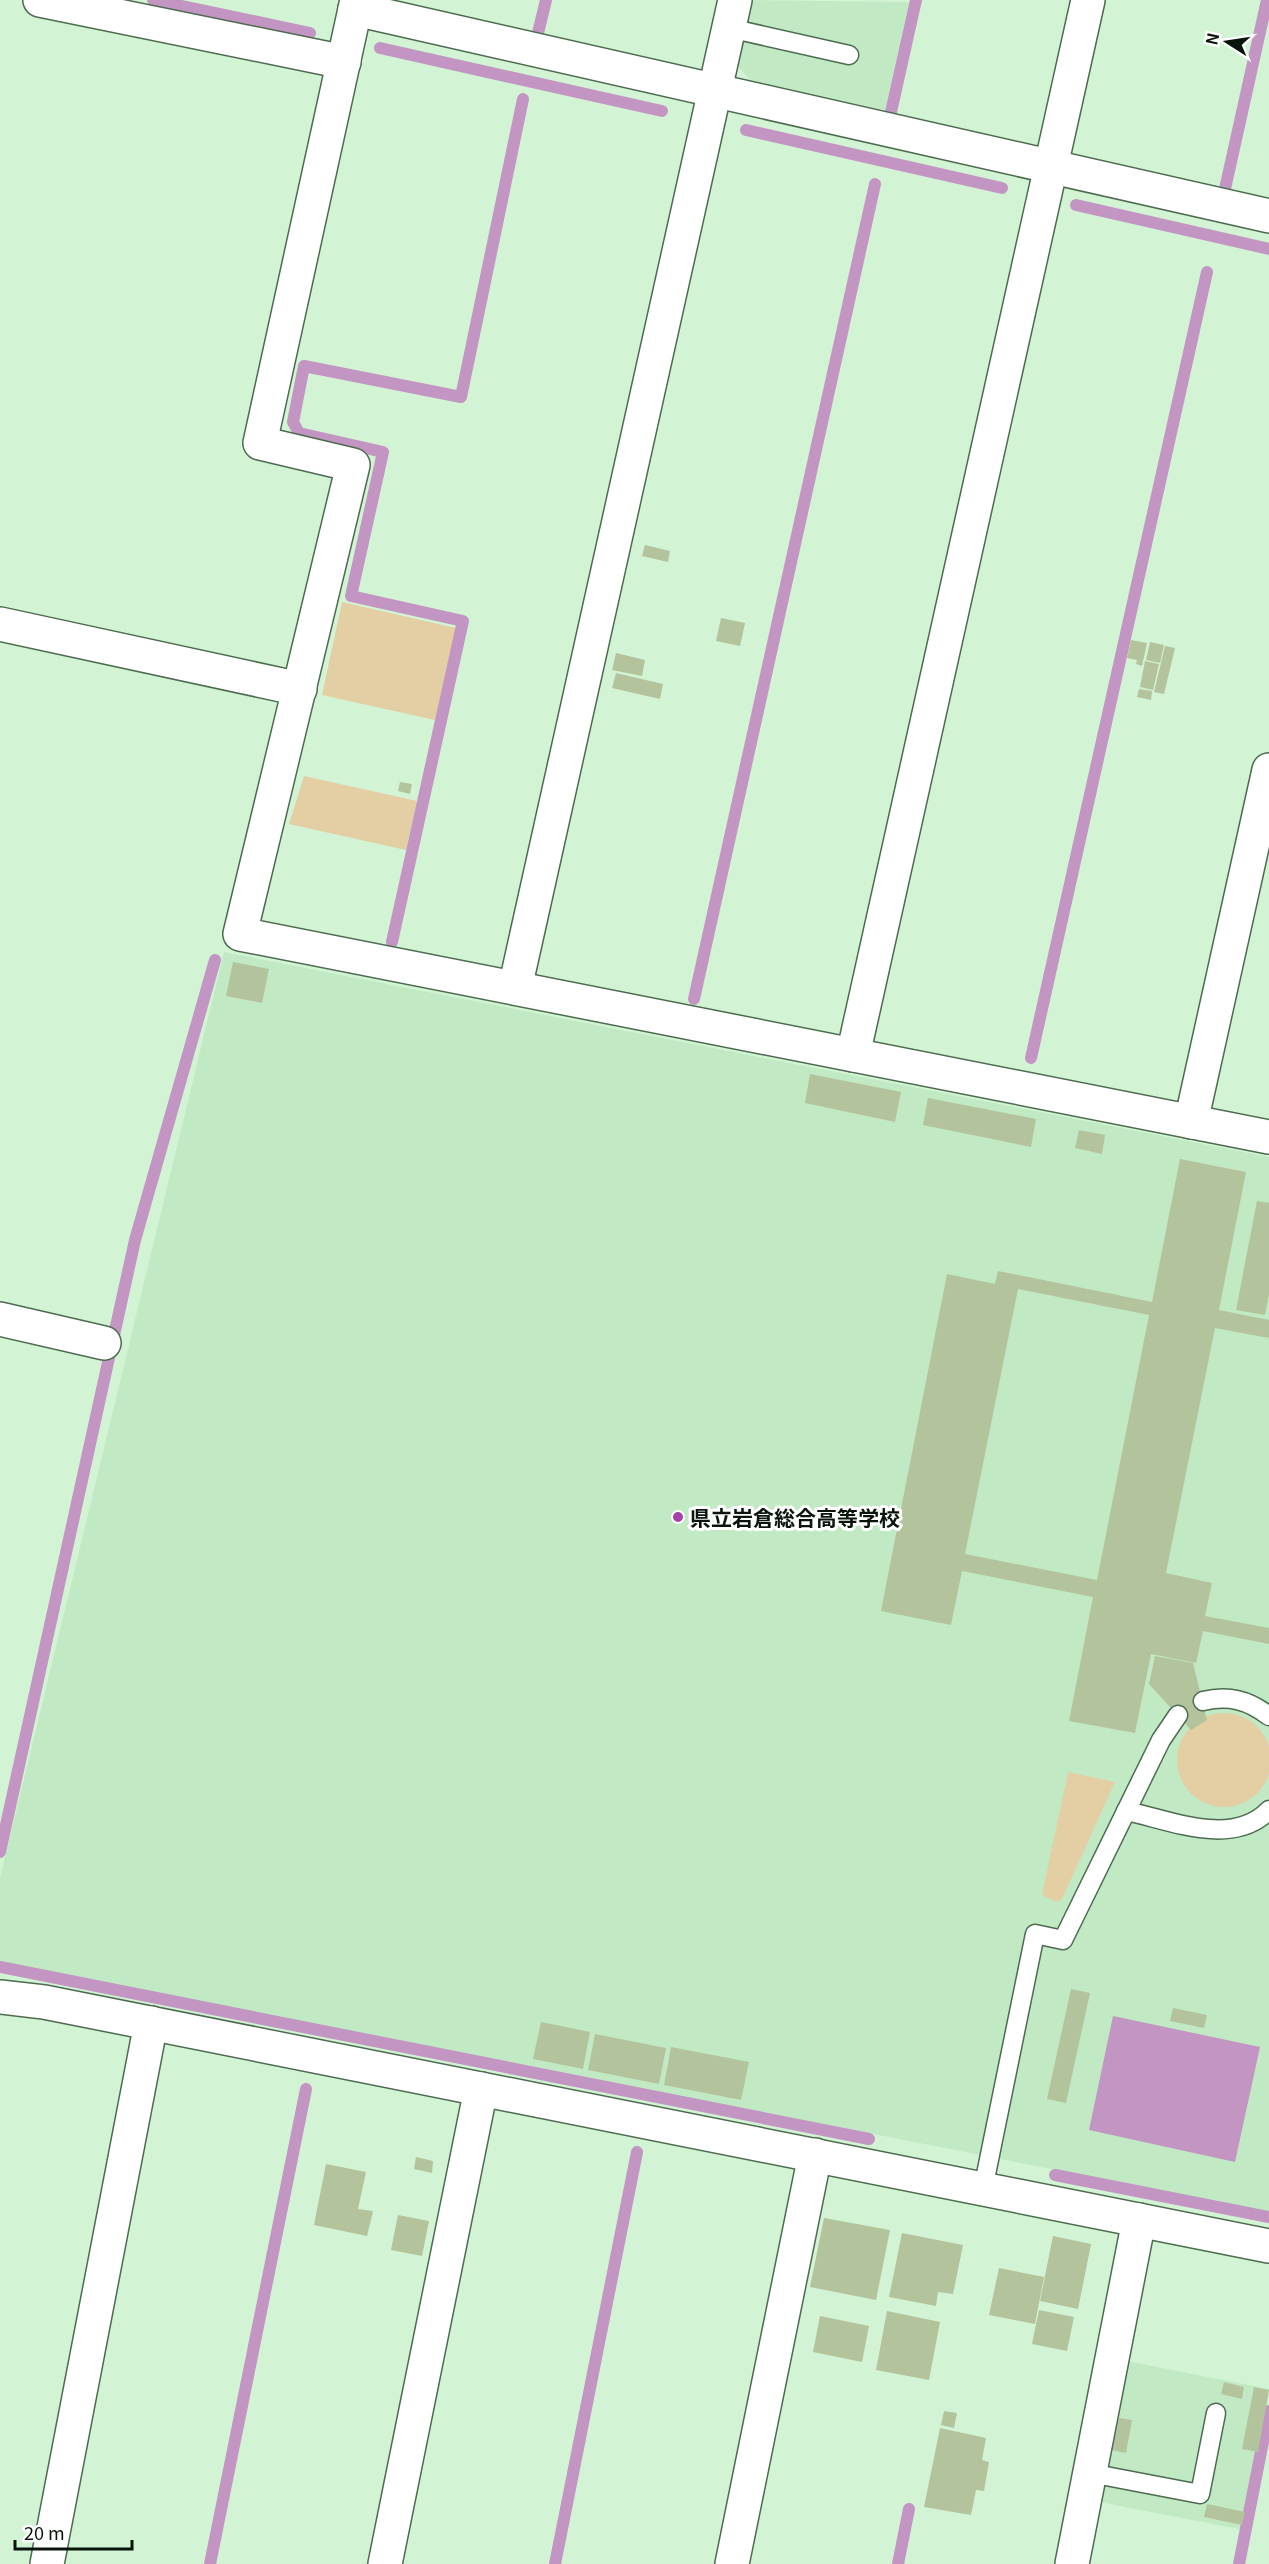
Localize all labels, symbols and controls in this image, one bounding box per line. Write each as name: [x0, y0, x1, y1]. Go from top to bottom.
north arrow: [1197, 12, 1257, 72]
text: N: [1198, 30, 1224, 47]
place label: 県立岩倉総合高等学校: [690, 1502, 900, 1532]
marker: 県立岩倉総合高等学校: [671, 1510, 685, 1524]
scale bar: [15, 2513, 132, 2551]
text: 20 m: [24, 2519, 65, 2545]

